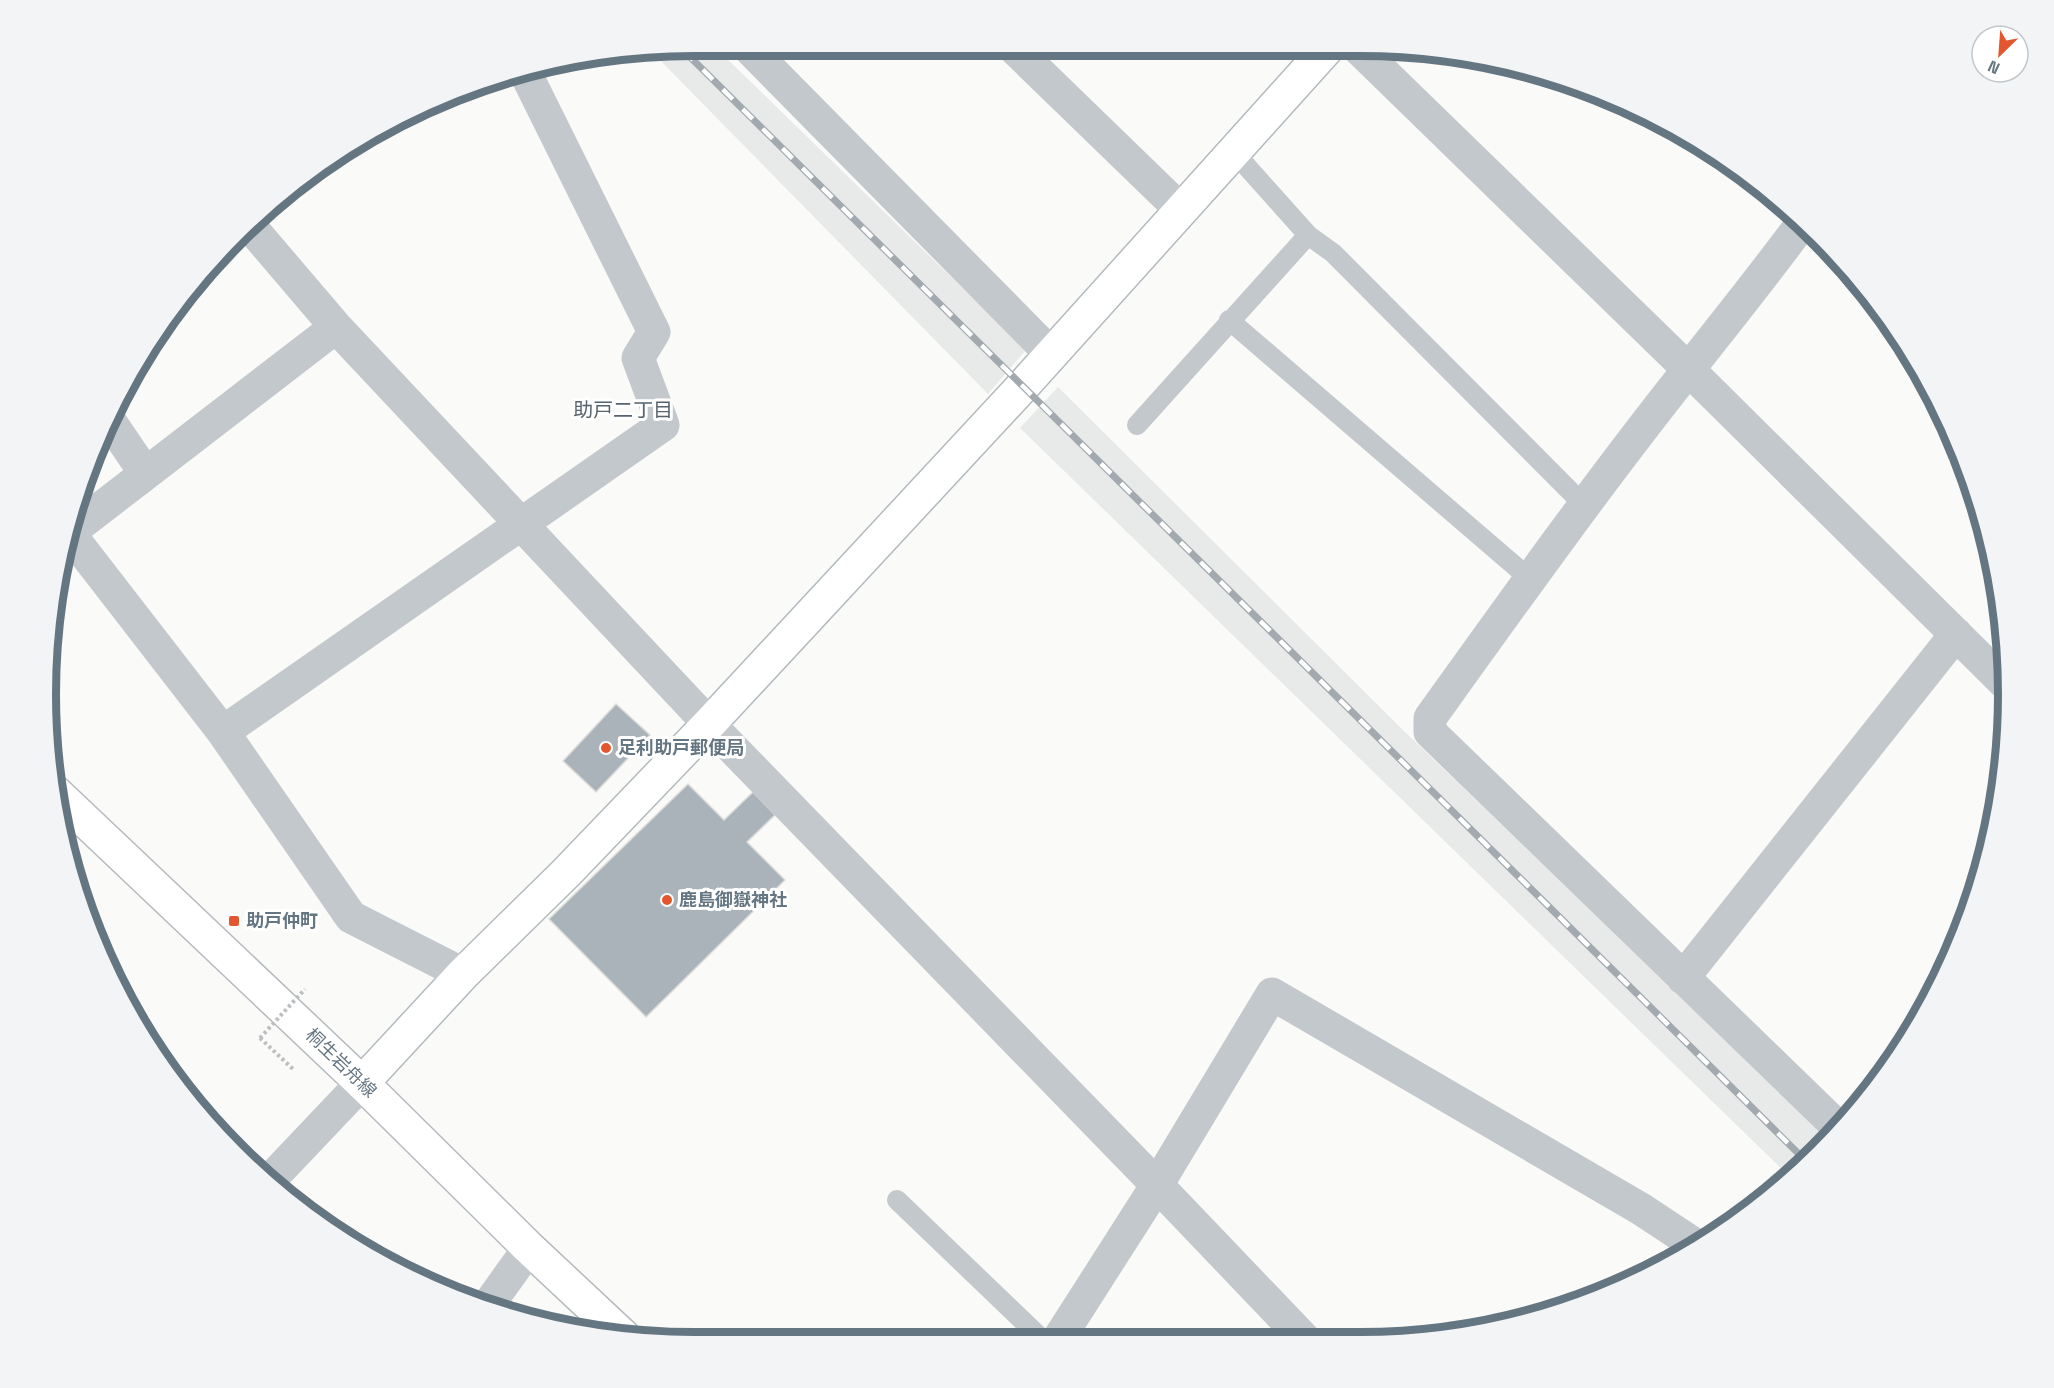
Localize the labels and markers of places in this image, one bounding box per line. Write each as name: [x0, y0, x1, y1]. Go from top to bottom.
place label: 足利助戸郵便局: [618, 736, 744, 759]
marker: 足利助戸郵便局: [599, 741, 613, 755]
place label: 鹿島御嶽神社: [679, 888, 787, 911]
marker: 鹿島御嶽神社: [660, 893, 674, 907]
place label: 助戸仲町: [246, 909, 318, 932]
marker: 助戸仲町: [227, 914, 241, 928]

